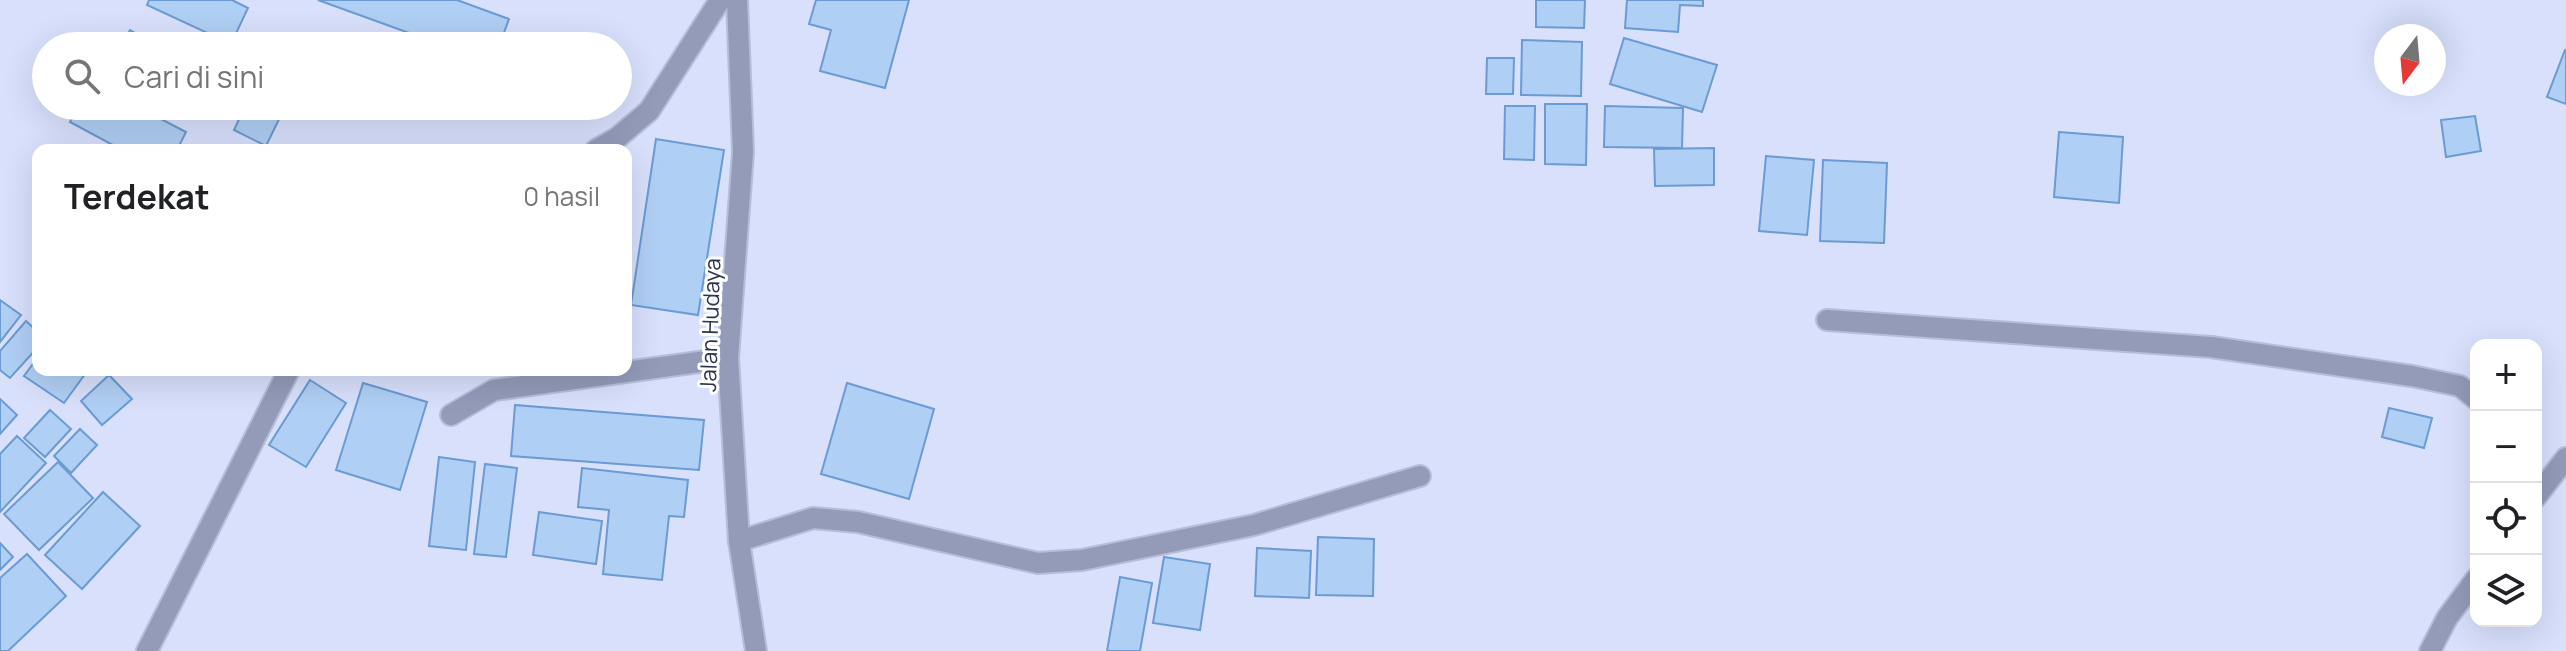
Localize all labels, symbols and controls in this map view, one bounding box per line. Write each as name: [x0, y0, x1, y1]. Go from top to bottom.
north arrow: [2374, 24, 2446, 96]
search box: [32, 32, 632, 120]
icon: search: [60, 54, 104, 98]
text: Cari di sini: [124, 56, 264, 97]
text: Terdekat: [64, 173, 210, 219]
text: 0 hasil: [523, 178, 600, 214]
street label: Jalan Hudaya: [693, 258, 727, 392]
map controls: [2470, 339, 2542, 627]
button: +: [2470, 339, 2542, 411]
button: −: [2470, 411, 2542, 483]
button: locate: [2470, 483, 2542, 555]
button: layers: [2470, 555, 2542, 627]

